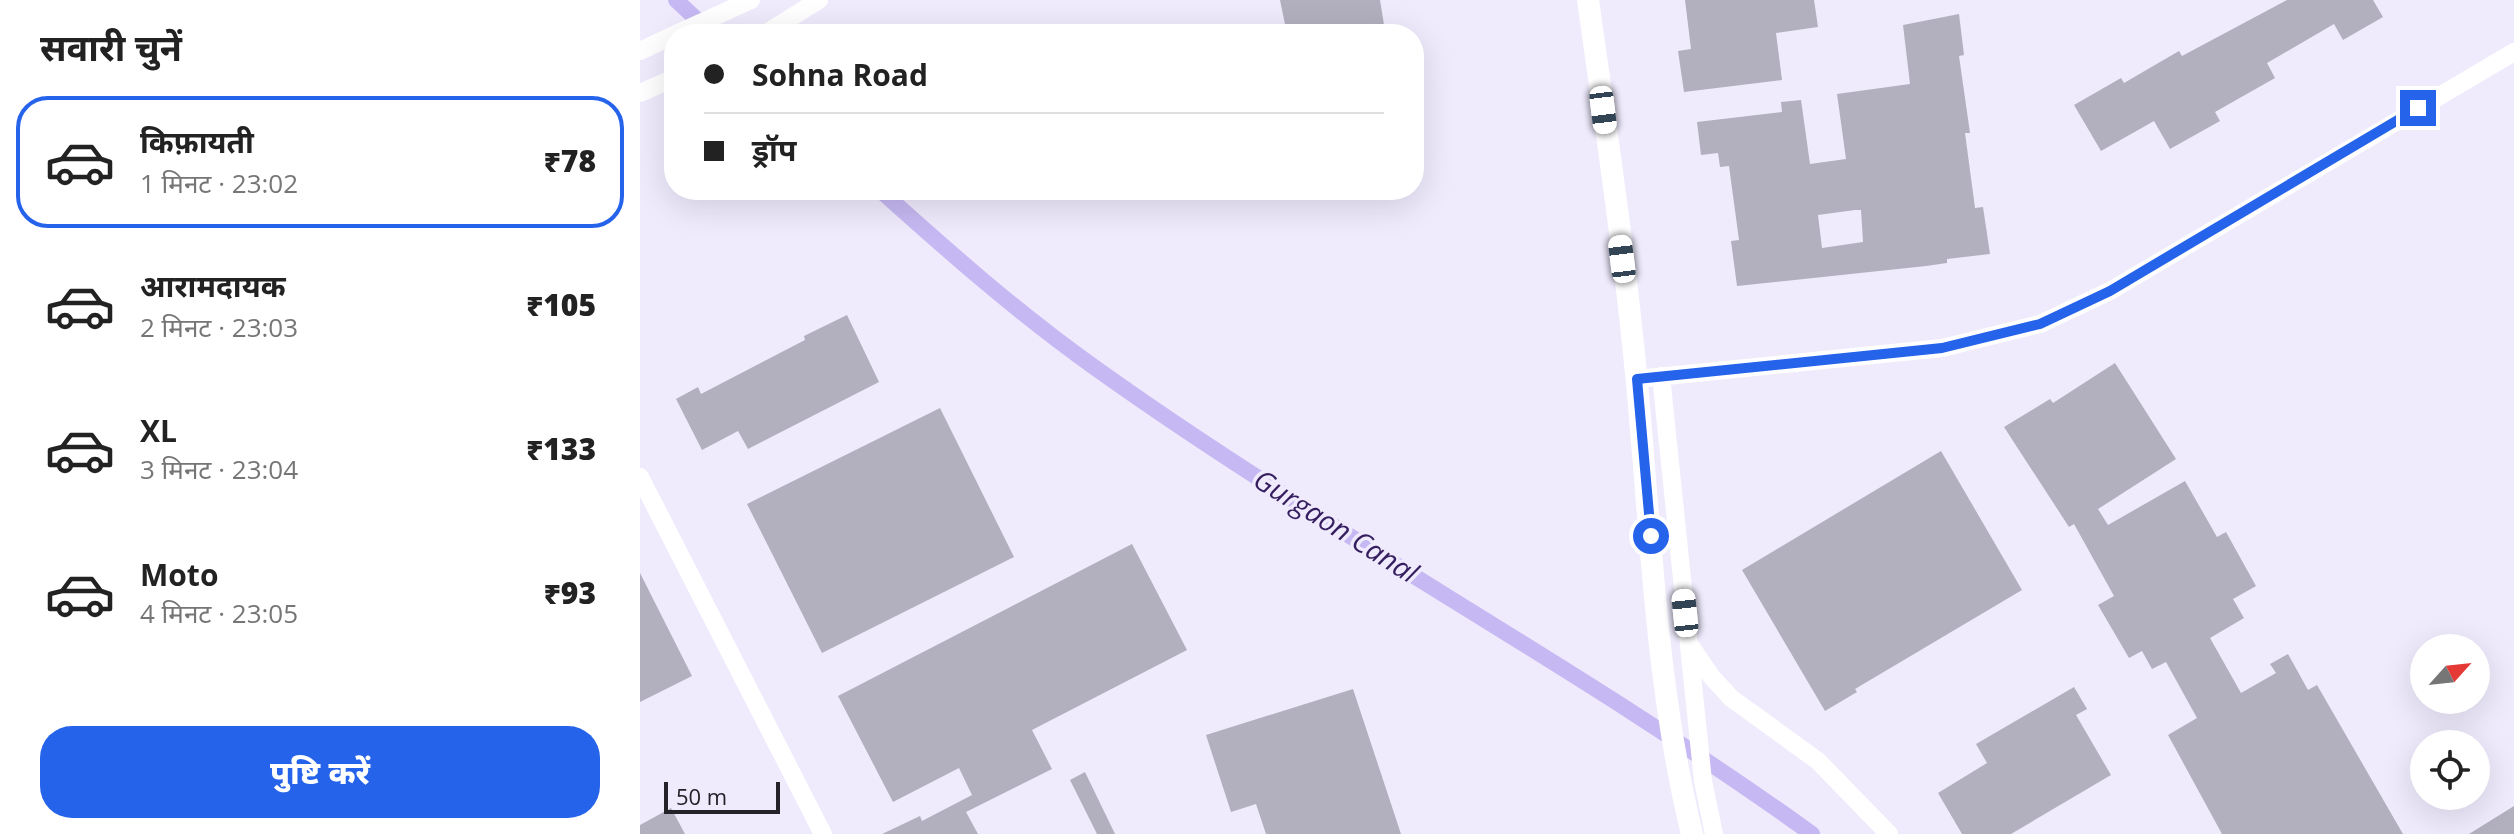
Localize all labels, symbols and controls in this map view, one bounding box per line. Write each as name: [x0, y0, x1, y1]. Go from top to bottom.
text: सवारी चुनें: [40, 23, 182, 72]
text: Sohna Road: [752, 54, 928, 95]
car: [1588, 85, 1618, 135]
route end: [2400, 90, 2436, 126]
text: किफ़ायती: [140, 121, 254, 162]
icon: car: [44, 126, 116, 198]
text: ड्रॉप: [752, 129, 796, 170]
text: ₹78: [544, 140, 596, 181]
text: 1 मिनट · 23:02: [140, 165, 298, 201]
car: [1607, 234, 1637, 284]
text: आरामदायक: [140, 265, 286, 306]
icon: car: [44, 270, 116, 342]
text: ₹105: [526, 284, 596, 325]
text: 2 मिनट · 23:03: [140, 309, 298, 345]
text: XL: [140, 410, 177, 451]
icon: car: [44, 414, 116, 486]
text: ₹133: [526, 428, 596, 469]
text: 3 मिनट · 23:04: [140, 451, 298, 487]
water label: Gurgaon Canal: [1247, 459, 1427, 591]
route start: [1633, 518, 1669, 554]
text: Moto: [140, 554, 218, 595]
icon: car: [44, 558, 116, 630]
text: ₹93: [544, 572, 596, 613]
car: [1671, 588, 1699, 638]
text: 4 मिनट · 23:05: [140, 595, 298, 631]
north arrow: [2410, 634, 2490, 714]
map controls: [2410, 634, 2490, 810]
button: पुष्टि करें: [40, 726, 600, 818]
button: locate: [2410, 730, 2490, 810]
scale bar: [664, 778, 780, 814]
text: 50 m: [676, 781, 727, 811]

